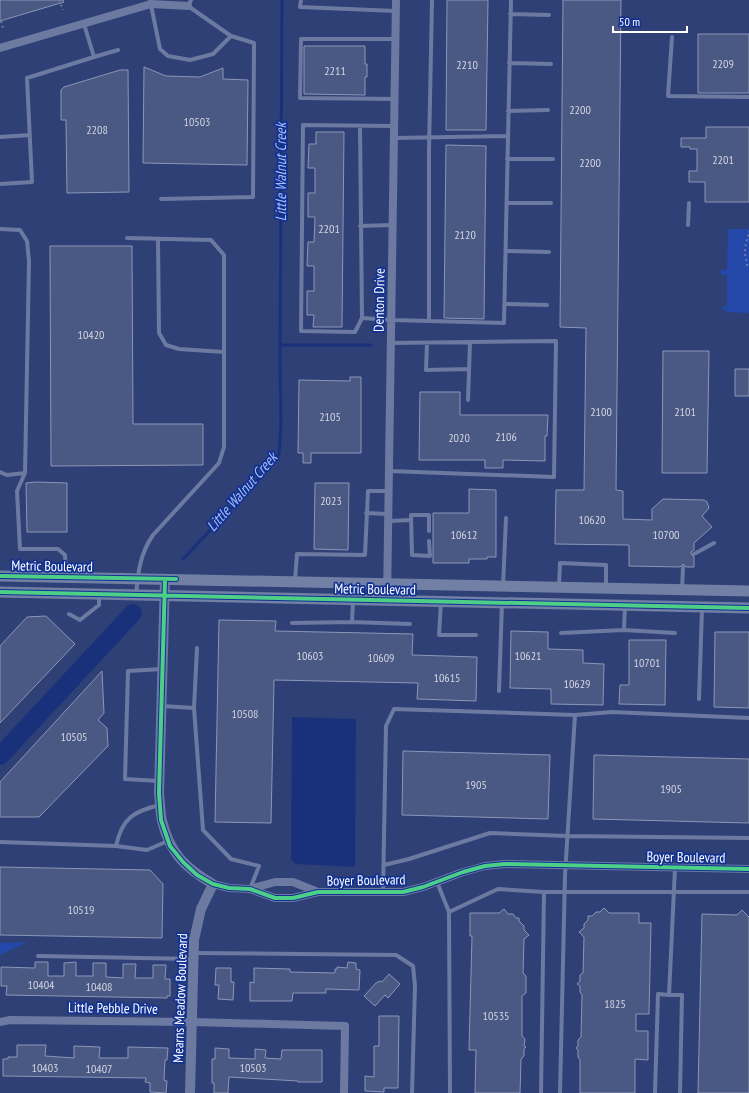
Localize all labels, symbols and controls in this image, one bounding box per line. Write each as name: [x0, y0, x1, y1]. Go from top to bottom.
scale bar: [613, 8, 687, 34]
text: 50 m: [619, 14, 640, 29]
house number: 2209: [712, 56, 734, 71]
house number: 2210: [456, 57, 478, 72]
house number: 2211: [324, 63, 346, 78]
house number: 2200: [569, 102, 591, 117]
house number: 10503: [183, 114, 211, 129]
water label: Little Walnut Creek: [271, 120, 290, 221]
house number: 2208: [86, 122, 108, 137]
house number: 2201: [712, 152, 734, 167]
house number: 2200: [579, 155, 601, 170]
house number: 2201: [318, 221, 340, 236]
house number: 2120: [454, 227, 476, 242]
street label: Denton Drive: [369, 268, 389, 332]
house number: 10420: [77, 327, 105, 342]
house number: 2100: [590, 404, 612, 419]
house number: 2101: [674, 404, 696, 419]
house number: 2105: [319, 409, 341, 424]
house number: 2106: [495, 429, 517, 444]
house number: 2020: [448, 430, 470, 445]
water label: Little Walnut Creek: [202, 447, 283, 535]
house number: 2023: [320, 493, 342, 508]
house number: 10620: [578, 512, 606, 527]
house number: 10612: [450, 527, 478, 542]
house number: 10700: [652, 527, 680, 542]
street label: Metric Boulevard: [11, 556, 93, 576]
street label: Metric Boulevard: [334, 579, 416, 599]
house number: 10603: [296, 648, 324, 663]
house number: 10621: [514, 648, 542, 663]
house number: 10609: [367, 650, 395, 665]
house number: 10701: [633, 655, 661, 670]
house number: 10615: [433, 670, 461, 685]
house number: 10629: [563, 676, 591, 691]
house number: 10508: [231, 706, 259, 721]
house number: 10505: [60, 729, 88, 744]
house number: 1905: [465, 777, 487, 792]
house number: 1905: [660, 781, 682, 796]
street label: Boyer Boulevard: [646, 847, 726, 867]
street label: Boyer Boulevard: [326, 870, 406, 890]
house number: 10519: [67, 902, 95, 917]
street label: Mearns Meadow Boulevard: [169, 933, 191, 1063]
house number: 10404: [27, 977, 55, 992]
house number: 10408: [85, 979, 113, 994]
house number: 1825: [604, 996, 626, 1011]
street label: Little Pebble Drive: [68, 998, 158, 1018]
house number: 10535: [482, 1008, 510, 1023]
house number: 10403: [31, 1060, 59, 1075]
house number: 10503: [239, 1060, 267, 1075]
house number: 10407: [85, 1061, 113, 1076]

